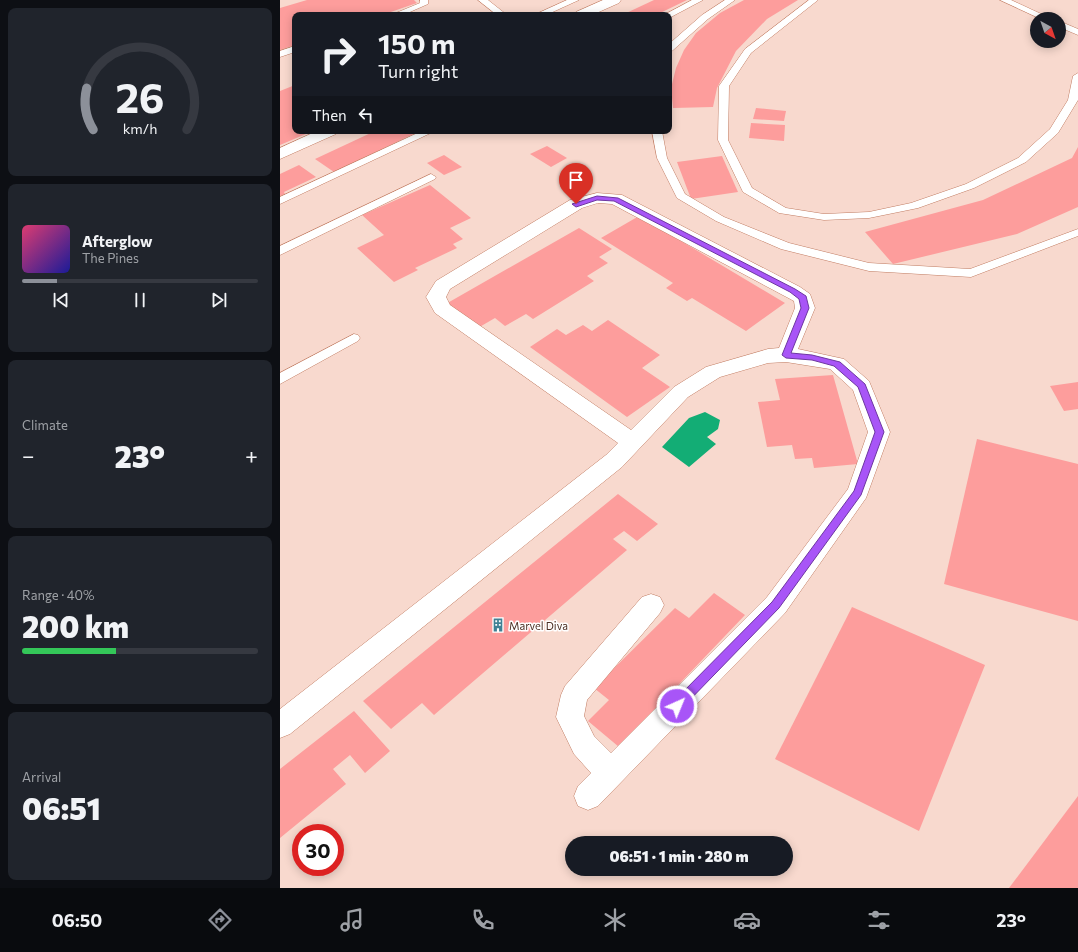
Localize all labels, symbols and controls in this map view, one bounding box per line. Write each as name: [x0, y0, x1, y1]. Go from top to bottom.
north arrow: [1030, 12, 1066, 48]
map controls: [1030, 12, 1066, 48]
text: 150 m: [378, 26, 455, 60]
icon: right: [312, 28, 364, 80]
text: Turn right: [378, 60, 458, 82]
text: 26: [115, 71, 165, 122]
icon: left: [355, 104, 377, 126]
text: Then: [312, 106, 347, 124]
text: km/h: [123, 119, 157, 137]
pin: [559, 163, 593, 204]
icon: arrive: [565, 169, 587, 191]
text: Afterglow: [82, 232, 152, 250]
text: The Pines: [82, 250, 139, 266]
icon: previous: [50, 289, 72, 311]
icon: pause: [129, 289, 151, 311]
icon: next: [208, 289, 230, 311]
text: Climate: [22, 417, 68, 433]
text: 23°: [115, 437, 165, 474]
text: −: [22, 442, 35, 469]
text: +: [245, 442, 258, 469]
text: Range · 40%: [22, 587, 94, 603]
text: 200 km: [22, 607, 129, 644]
building icon: Marvel Diva: [490, 617, 506, 633]
place label: Marvel Diva: [509, 619, 568, 632]
position arrow: [656, 685, 698, 727]
text: Arrival: [22, 769, 61, 785]
text: 06:51: [22, 789, 101, 826]
speed limit sign: 30: [292, 824, 344, 876]
text: 06:51 · 1 min · 280 m: [609, 847, 749, 865]
icon: directions: [206, 906, 234, 934]
icon: music: [338, 906, 366, 934]
icon: phone: [469, 906, 497, 934]
icon: climate: [601, 906, 629, 934]
icon: car: [733, 906, 761, 934]
icon: filters: [865, 906, 893, 934]
text: 06:50: [52, 909, 102, 931]
text: 23°: [996, 909, 1026, 931]

